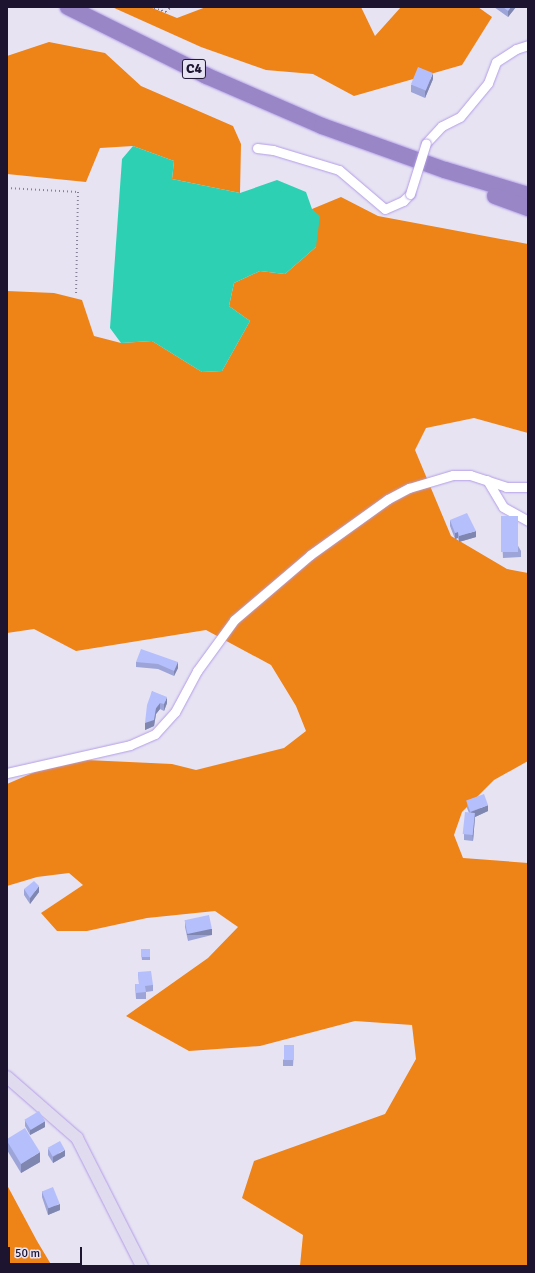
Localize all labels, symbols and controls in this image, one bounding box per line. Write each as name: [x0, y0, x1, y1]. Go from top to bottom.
road number: C4: [181, 57, 207, 81]
scale bar: [10, 1239, 84, 1265]
text: 50 m: [15, 1246, 40, 1261]

